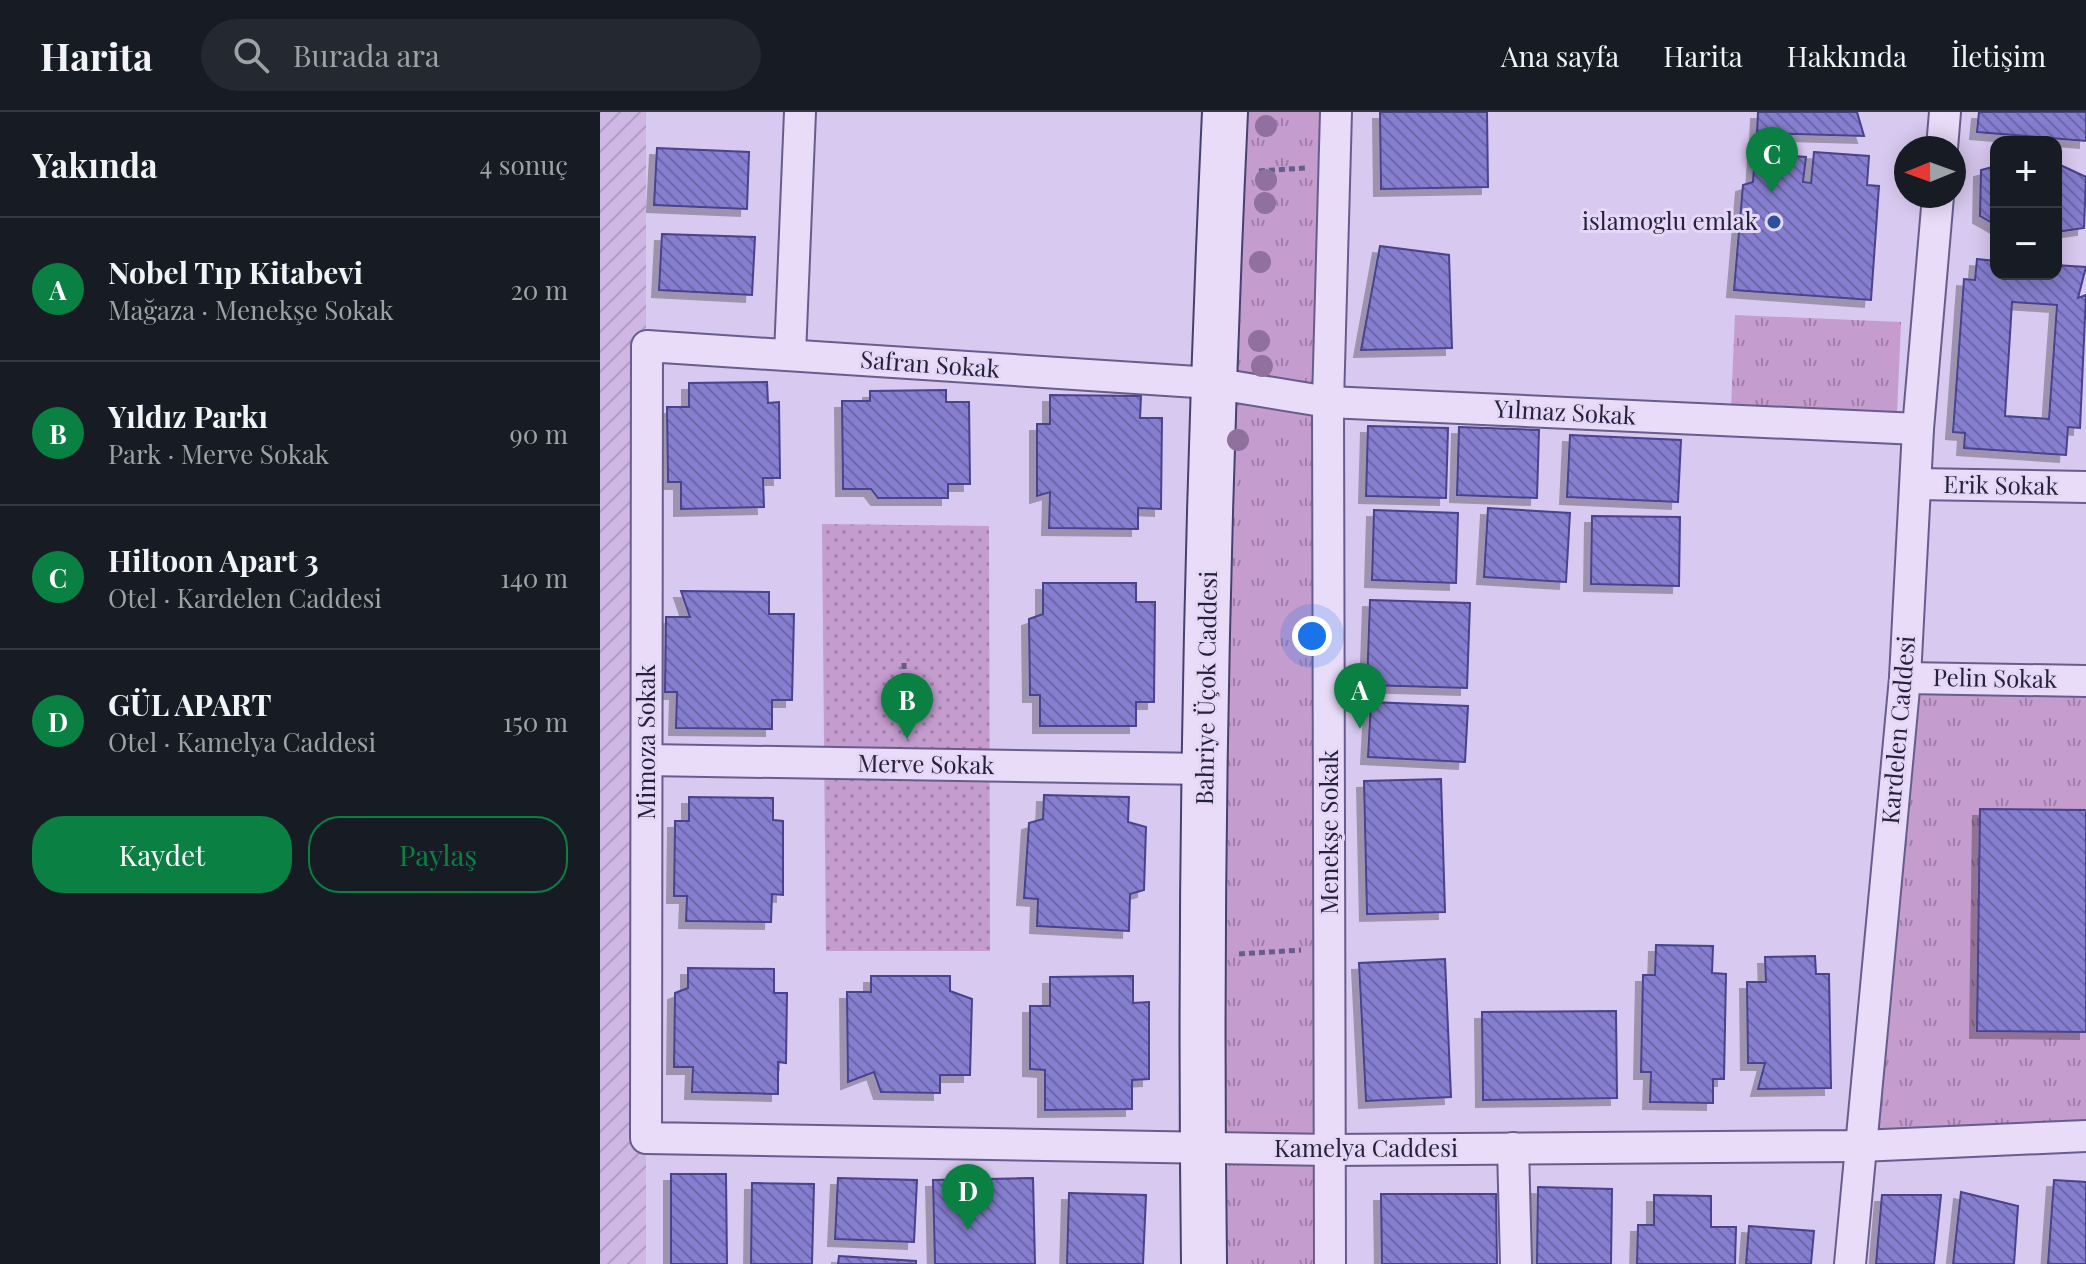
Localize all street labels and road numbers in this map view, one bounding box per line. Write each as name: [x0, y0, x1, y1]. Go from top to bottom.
street label: Safran Sokak: [859, 342, 1002, 384]
street label: Yılmaz Sokak: [1492, 391, 1638, 431]
street label: Erik Sokak: [1943, 467, 2060, 501]
street label: Bahriye Üçok Caddesi: [1187, 571, 1223, 805]
street label: Kardelen Caddesi: [1873, 634, 1921, 826]
street label: Pelin Sokak: [1933, 660, 2058, 694]
street label: Mimoza Sokak: [629, 663, 661, 820]
street label: Merve Sokak: [857, 746, 996, 780]
street label: Menekşe Sokak: [1312, 749, 1344, 915]
street label: Kamelya Caddesi: [1274, 1131, 1458, 1163]

